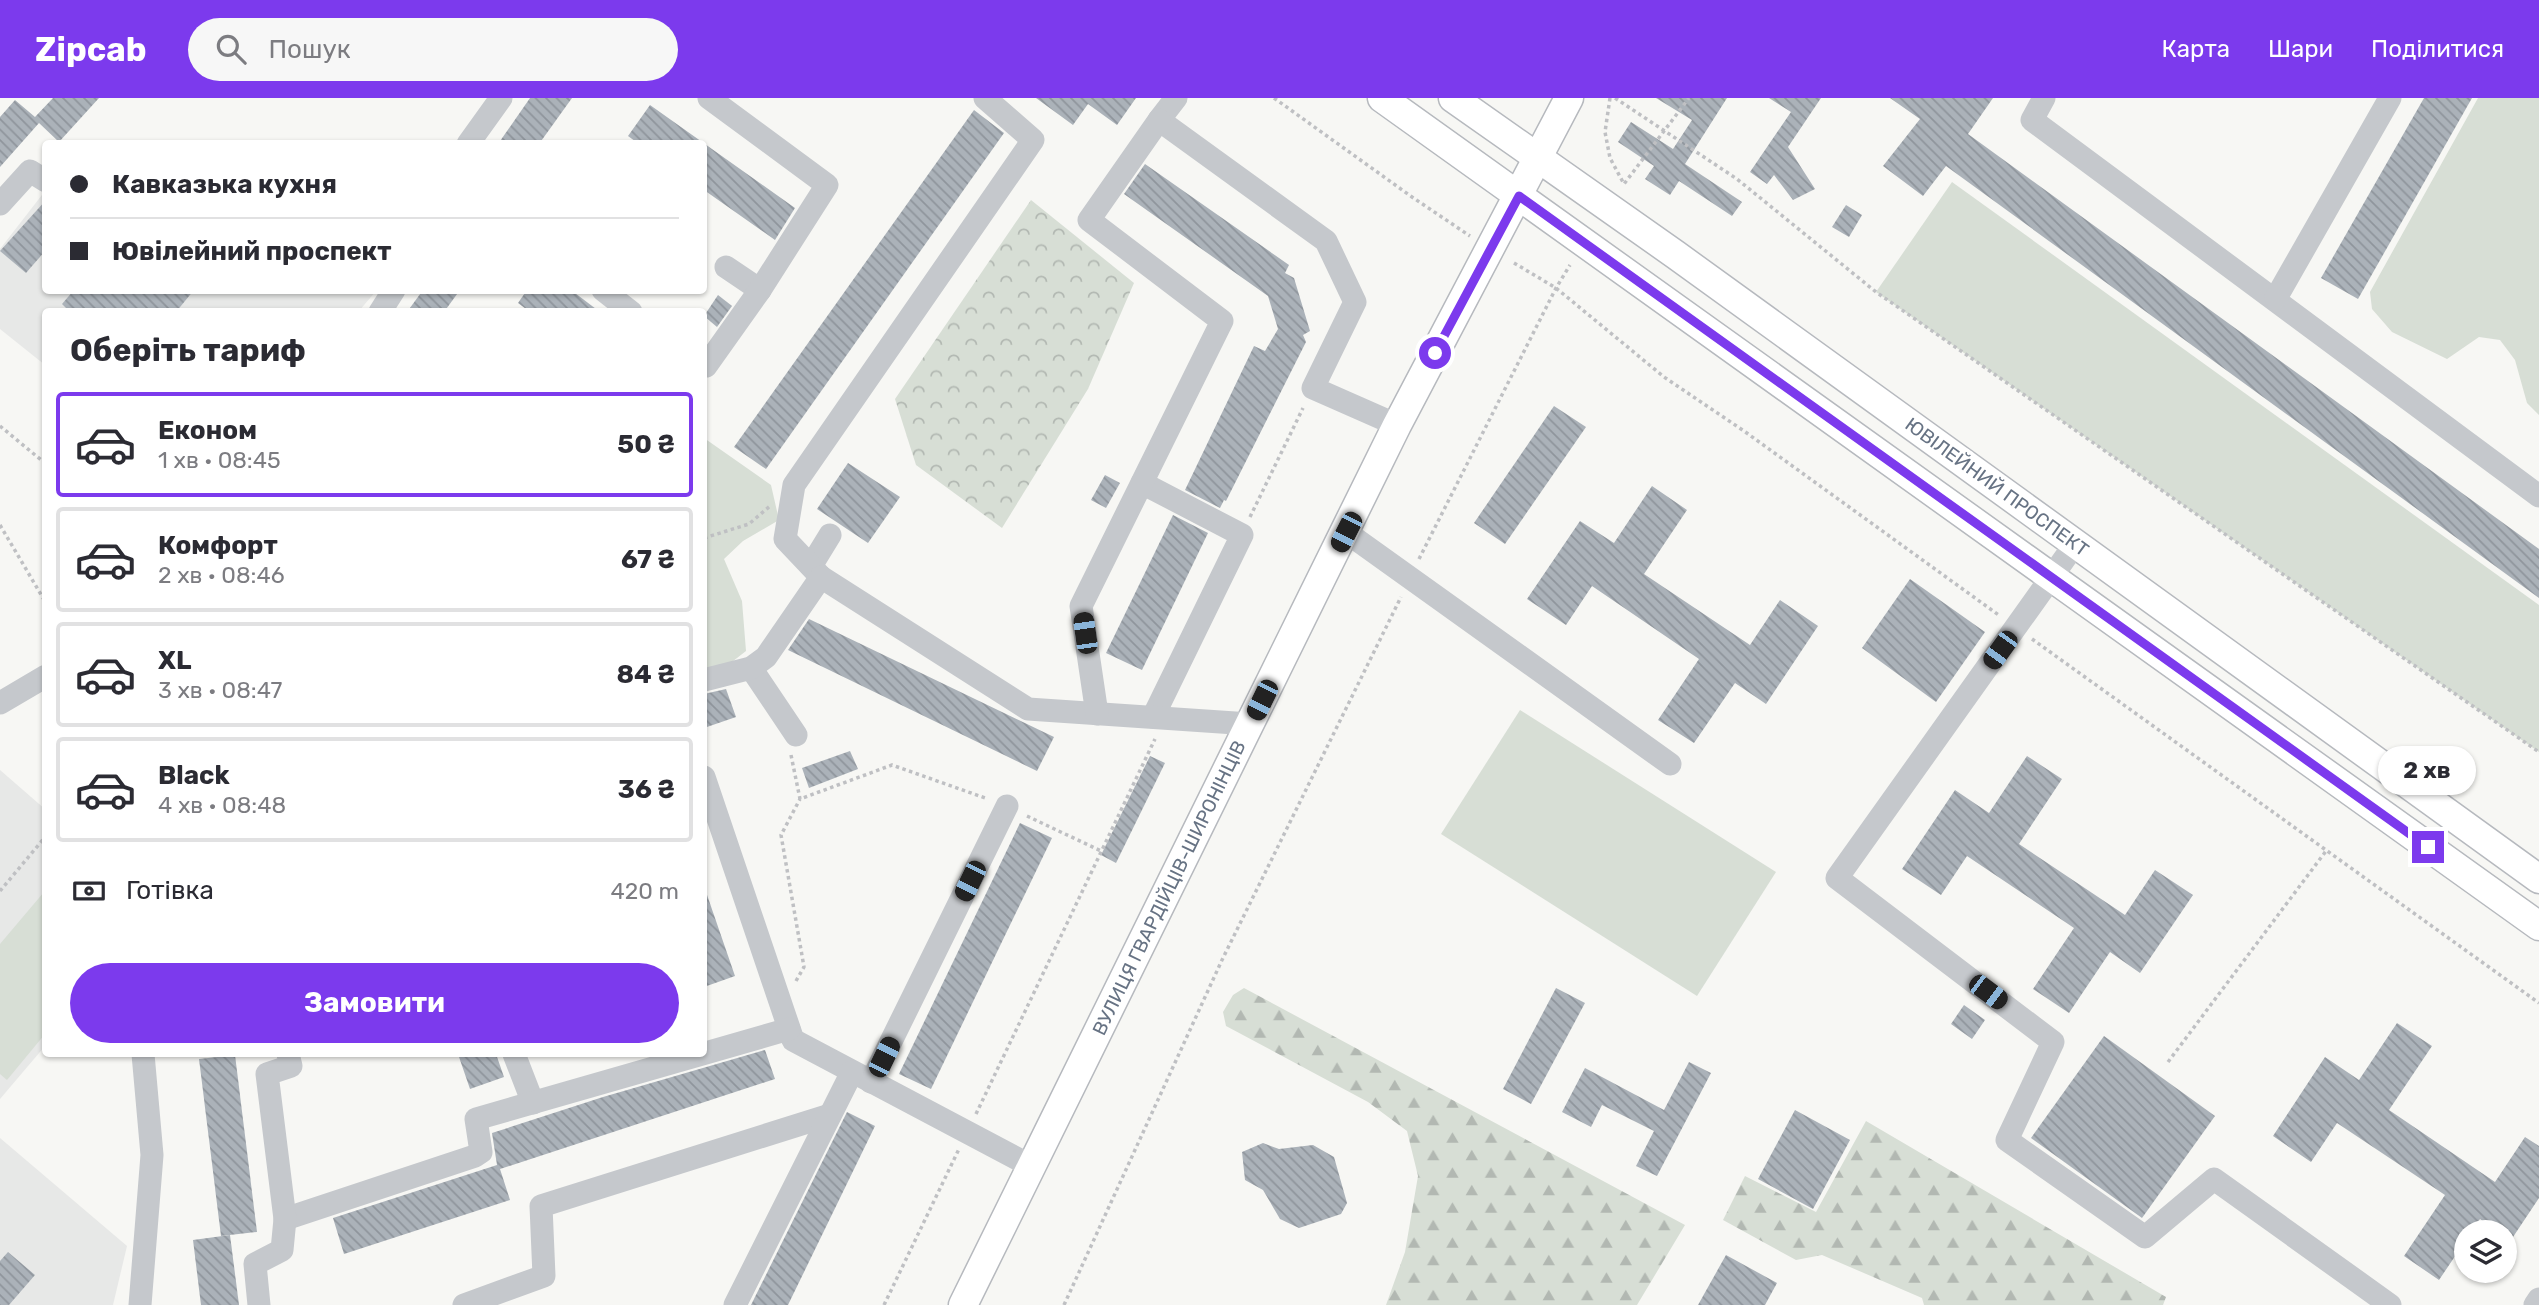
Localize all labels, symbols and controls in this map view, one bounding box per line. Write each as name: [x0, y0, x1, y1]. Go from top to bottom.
search box: [188, 18, 678, 81]
text: Zipcab: [35, 30, 146, 69]
icon: search: [212, 30, 250, 68]
text: Пошук: [268, 34, 351, 65]
text: Карта: [2161, 35, 2230, 63]
text: Шари: [2268, 35, 2333, 63]
text: Поділитися: [2371, 35, 2504, 63]
text: Кавказька кухня: [112, 169, 337, 200]
text: Ювілейний проспект: [112, 236, 392, 267]
text: Оберіть тариф: [70, 331, 306, 369]
route start: [1419, 337, 1451, 369]
icon: car: [74, 413, 137, 476]
street label: ЮВІЛЕЙНИЙ ПРОСПЕКТ: [1901, 413, 2093, 561]
text: Економ: [158, 415, 257, 446]
text: 50 ₴: [617, 429, 675, 460]
text: 1 хв · 08:45: [158, 446, 281, 474]
car: [1328, 509, 1365, 555]
icon: car: [74, 528, 137, 591]
text: Комфорт: [158, 530, 278, 561]
text: 67 ₴: [621, 544, 675, 575]
text: 2 хв · 08:46: [158, 561, 285, 589]
car: [1072, 611, 1099, 655]
car: [1980, 627, 2021, 673]
icon: car: [74, 643, 137, 706]
text: XL: [158, 645, 191, 676]
text: 84 ₴: [616, 659, 675, 690]
text: 3 хв · 08:47: [158, 676, 282, 704]
car: [1244, 677, 1281, 723]
street label: ВУЛИЦЯ ГВАРДІЙЦІВ-ШИРОНІНЦІВ: [1088, 737, 1250, 1039]
callout: 2 хв: [2379, 746, 2477, 794]
text: 2 хв: [2403, 756, 2451, 784]
icon: car: [74, 758, 137, 821]
text: Black: [158, 760, 230, 791]
text: 36 ₴: [618, 774, 675, 805]
text: 4 хв · 08:48: [158, 791, 286, 819]
route end: [2412, 831, 2444, 863]
car: [952, 858, 989, 904]
icon: cash: [70, 872, 108, 910]
text: Готівка: [126, 875, 214, 906]
text: 420 m: [611, 877, 679, 905]
button: Замовити: [70, 963, 679, 1043]
car: [1965, 971, 2012, 1013]
car: [866, 1034, 903, 1080]
map controls: [2454, 1220, 2517, 1283]
button: layers: [2454, 1220, 2517, 1283]

